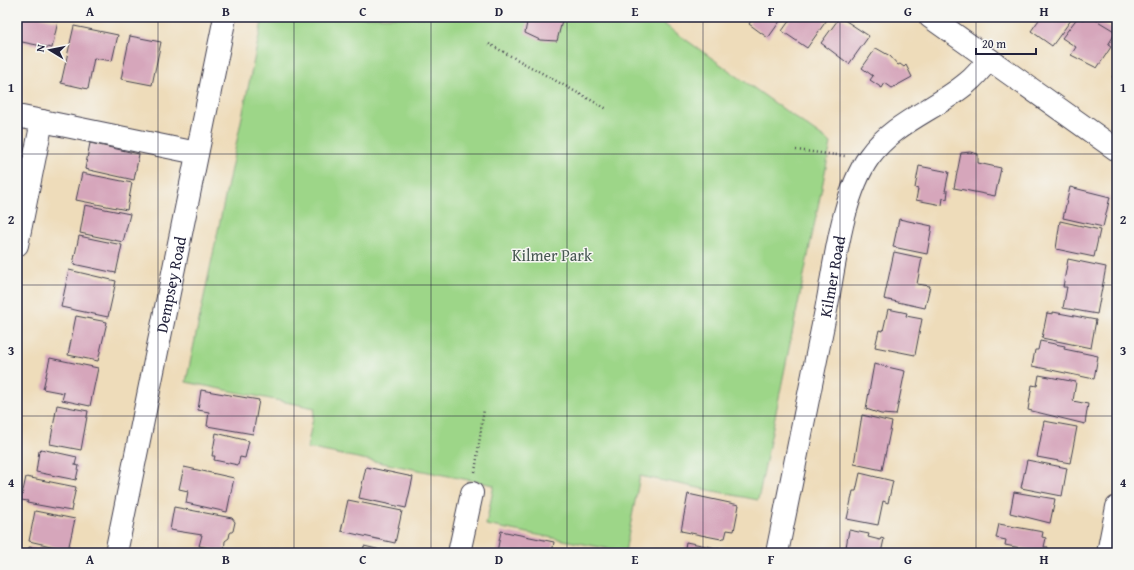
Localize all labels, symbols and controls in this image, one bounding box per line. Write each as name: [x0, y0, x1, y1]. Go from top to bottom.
text: A: [86, 2, 95, 21]
text: B: [222, 2, 230, 21]
text: C: [359, 2, 367, 21]
text: D: [495, 2, 503, 21]
text: E: [632, 2, 639, 21]
text: F: [768, 2, 775, 21]
text: G: [904, 2, 912, 21]
text: H: [1039, 2, 1049, 21]
north arrow: [30, 30, 70, 70]
scale bar: [976, 30, 1036, 56]
text: 20 m: [982, 35, 1006, 52]
text: N: [32, 43, 49, 53]
text: 1: [8, 78, 14, 97]
text: 1: [1120, 78, 1126, 97]
text: 2: [8, 210, 15, 229]
text: 2: [1120, 210, 1127, 229]
street label: Kilmer Road: [813, 233, 851, 319]
street label: Dempsey Road: [149, 234, 192, 335]
park label: Kilmer Park: [512, 243, 593, 267]
text: 3: [8, 341, 14, 360]
text: 3: [1120, 341, 1126, 360]
text: 4: [8, 473, 15, 492]
text: 4: [1120, 473, 1127, 492]
text: A: [86, 550, 95, 569]
text: B: [222, 550, 230, 569]
text: C: [359, 550, 367, 569]
text: D: [495, 550, 503, 569]
text: E: [632, 550, 639, 569]
text: F: [768, 550, 775, 569]
text: G: [904, 550, 912, 569]
text: H: [1039, 550, 1049, 569]

